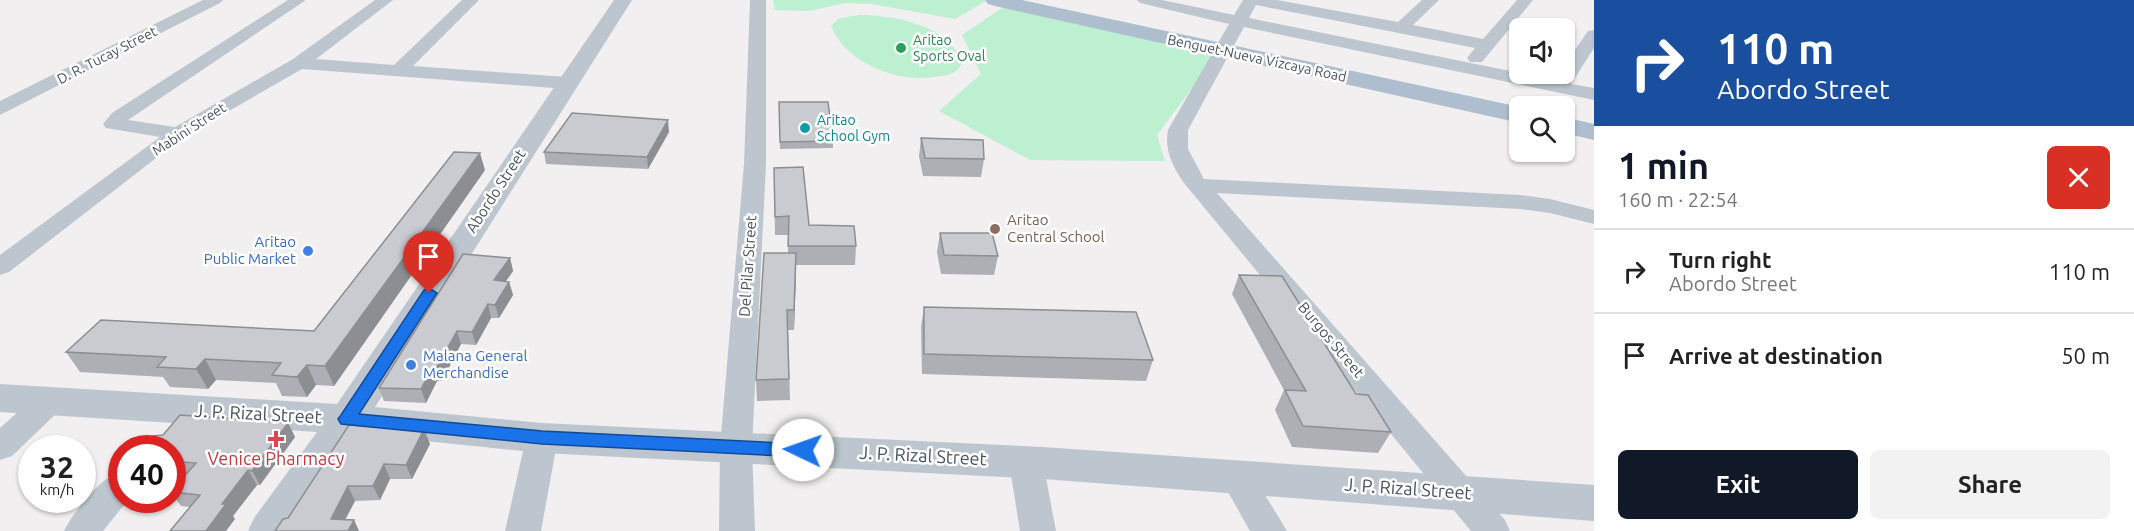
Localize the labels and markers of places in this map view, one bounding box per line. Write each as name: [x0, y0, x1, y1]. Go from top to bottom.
place label: Aritao Sports Oval: [913, 32, 986, 64]
marker: Aritao Sports Oval: [894, 41, 908, 55]
place label: Aritao School Gym: [817, 112, 890, 144]
marker: Aritao School Gym: [798, 121, 812, 135]
place label: Aritao Central School: [1007, 211, 1105, 245]
marker: Aritao Central School: [988, 222, 1002, 236]
pin: [403, 231, 454, 293]
place label: Aritao Public Market: [204, 233, 296, 267]
marker: Aritao Public Market: [301, 244, 315, 258]
place label: Malana General Merchandise: [423, 347, 528, 381]
marker: Malana General Merchandise: [404, 358, 418, 372]
marker: Venice Pharmacy: [269, 432, 283, 446]
place label: Venice Pharmacy: [208, 448, 345, 468]

